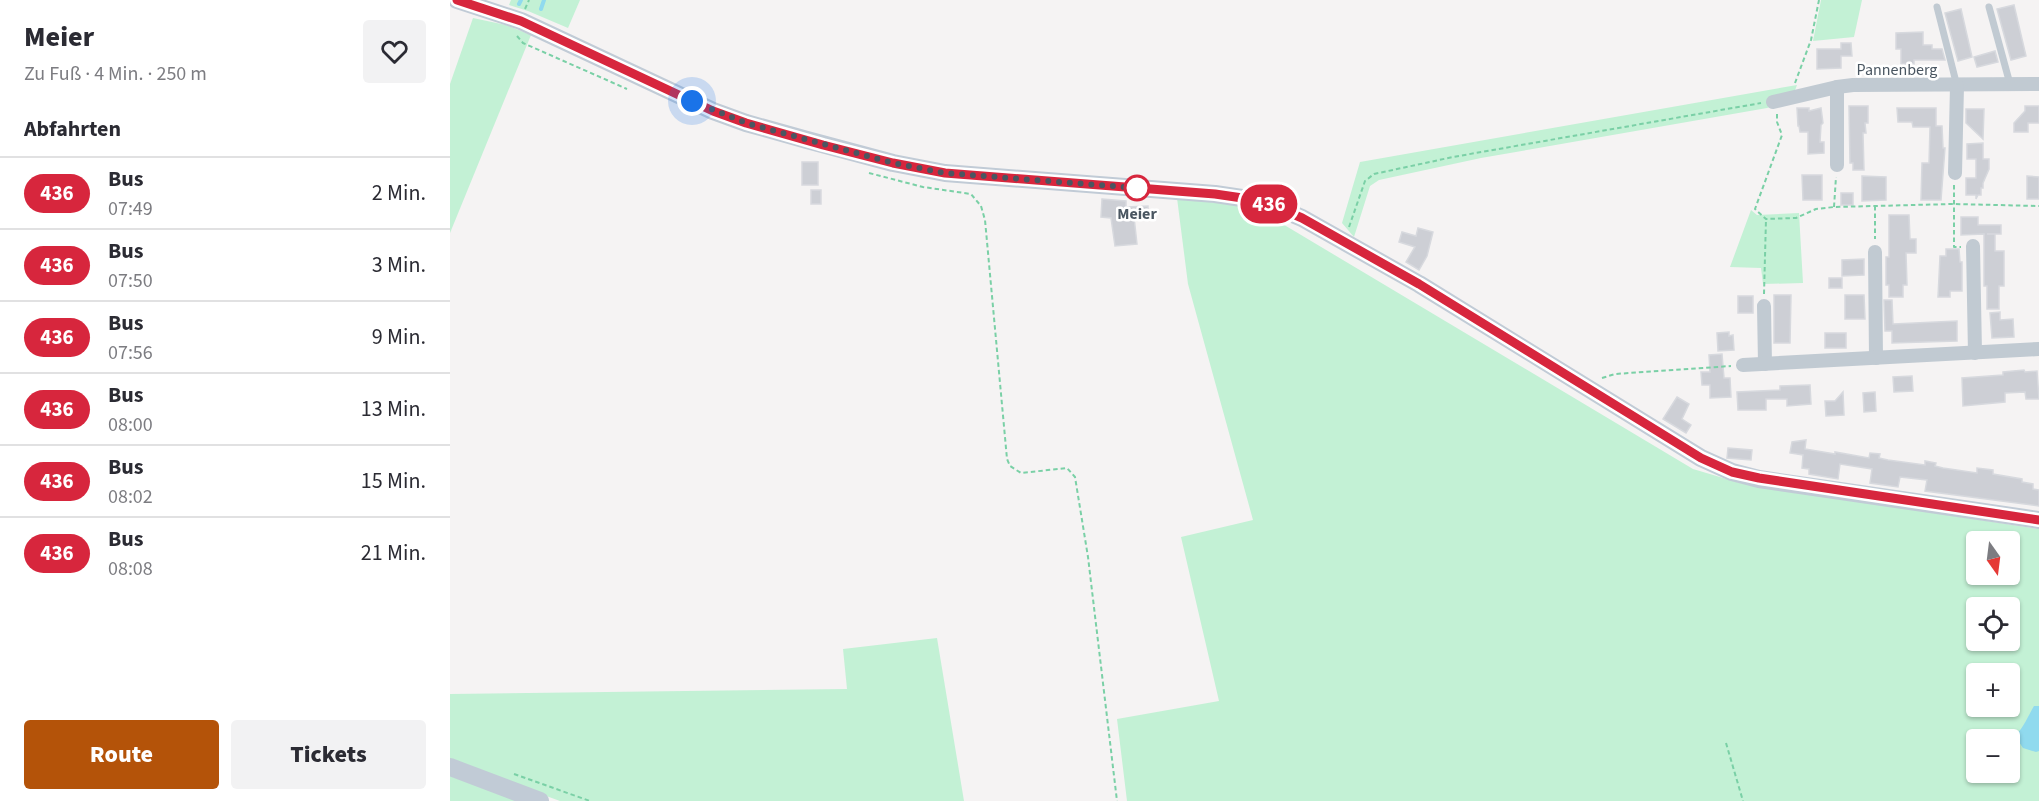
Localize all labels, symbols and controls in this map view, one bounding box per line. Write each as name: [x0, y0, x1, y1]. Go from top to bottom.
text: Meier: [24, 17, 94, 57]
button: heart: [363, 20, 426, 83]
street label: Pannenberg: [1857, 59, 1937, 81]
text: Zu Fuß · 4 Min. · 250 m: [24, 60, 207, 88]
your location: [677, 86, 707, 116]
text: Abfahrten: [24, 113, 121, 145]
text: Bus: [108, 163, 144, 195]
marker: Meier: [1124, 175, 1150, 201]
text: 2 Min.: [372, 177, 426, 209]
text: 436: [40, 178, 74, 208]
line badge: 436: [1234, 184, 1304, 224]
text: 436: [1252, 189, 1286, 219]
text: 07:49: [108, 195, 153, 223]
place label: Meier: [1117, 203, 1157, 225]
text: Bus: [108, 235, 144, 267]
text: 3 Min.: [372, 249, 426, 281]
text: 436: [40, 250, 74, 280]
text: 07:50: [108, 267, 153, 295]
text: Bus: [108, 307, 144, 339]
text: 9 Min.: [372, 321, 426, 353]
text: 436: [40, 322, 74, 352]
text: 07:56: [108, 339, 153, 367]
text: Bus: [108, 379, 144, 411]
text: 13 Min.: [361, 393, 426, 425]
text: 436: [40, 394, 74, 424]
text: 08:00: [108, 411, 153, 439]
text: Bus: [108, 451, 144, 483]
text: 15 Min.: [361, 465, 426, 497]
text: 436: [40, 466, 74, 496]
text: 08:02: [108, 483, 153, 511]
text: Bus: [108, 523, 144, 555]
north arrow: [1966, 531, 2020, 585]
map controls: [1966, 531, 2020, 783]
text: 21 Min.: [361, 537, 426, 569]
text: 436: [40, 538, 74, 568]
text: 08:08: [108, 555, 153, 583]
button: locate: [1966, 597, 2020, 651]
button: +: [1966, 663, 2020, 717]
button: Route: [24, 720, 219, 789]
button: Tickets: [231, 720, 426, 789]
button: −: [1966, 729, 2020, 783]

